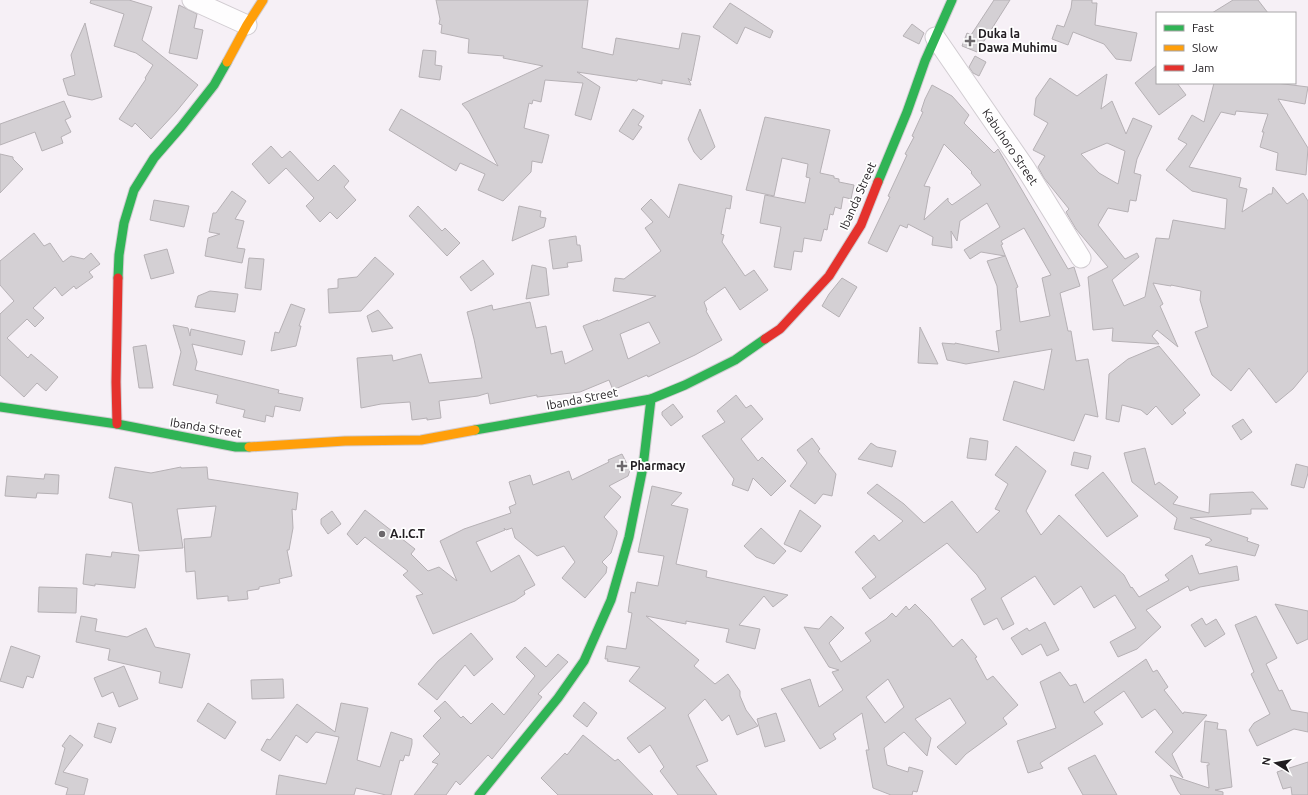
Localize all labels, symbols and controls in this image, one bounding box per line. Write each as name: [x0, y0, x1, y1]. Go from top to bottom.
legend: [1156, 12, 1296, 84]
text: Fast: [1192, 21, 1214, 34]
place label: Duka la Dawa Muhimu: [978, 27, 1057, 54]
marker: Duka la Dawa Muhimu: [965, 36, 975, 46]
text: Slow: [1192, 41, 1218, 54]
text: Jam: [1192, 61, 1214, 74]
street label: Kabuhoro Street: [980, 106, 1041, 187]
street label: Ibanda Street: [837, 160, 878, 232]
street label: Ibanda Street: [545, 385, 619, 412]
street label: Ibanda Street: [169, 415, 243, 440]
place label: Pharmacy: [630, 459, 686, 472]
marker: Pharmacy: [617, 461, 627, 471]
place label: A.I.C.T: [390, 527, 425, 540]
marker: A.I.C.T: [377, 529, 387, 539]
north arrow: [1256, 743, 1296, 783]
text: N: [1260, 756, 1273, 766]

